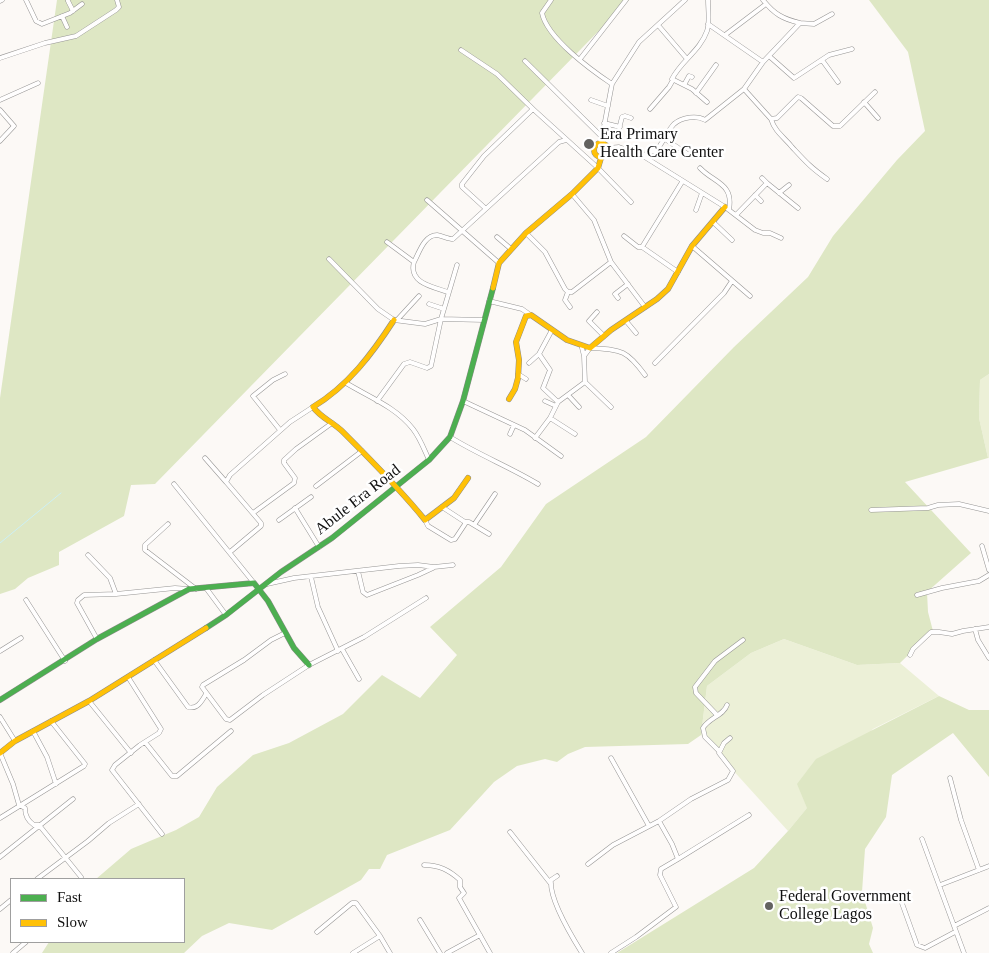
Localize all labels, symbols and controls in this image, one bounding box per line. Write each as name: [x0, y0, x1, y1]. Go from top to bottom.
place label: Era Primary Health Care Center: [600, 125, 724, 163]
marker: Era Primary Health Care Center: [582, 137, 596, 151]
street label: Abule Era Road: [311, 461, 405, 539]
legend: [10, 878, 185, 943]
place label: Federal Government College Lagos: [779, 887, 911, 925]
text: Fast: [57, 889, 82, 905]
marker: Federal Government College Lagos: [763, 900, 775, 912]
text: Slow: [57, 914, 88, 930]

